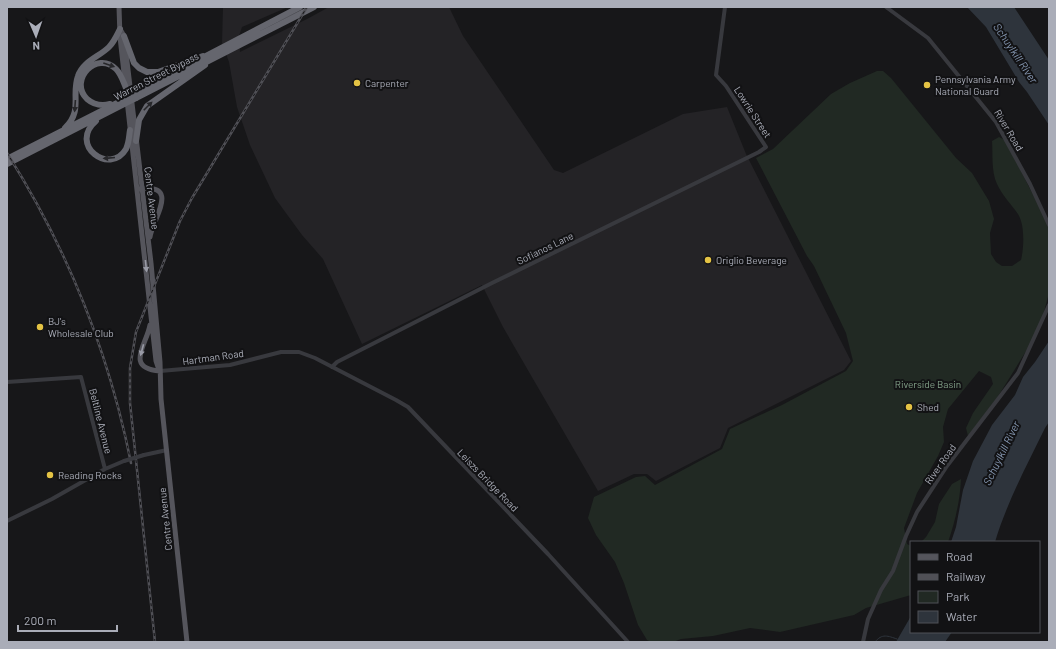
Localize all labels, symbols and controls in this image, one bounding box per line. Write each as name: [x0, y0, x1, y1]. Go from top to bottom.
north arrow: [16, 16, 56, 56]
water label: Schuylkill River: [991, 21, 1041, 86]
text: N: [32, 40, 40, 53]
street label: Warren Street Bypass: [112, 49, 201, 103]
one-way arrow: [103, 63, 115, 69]
place label: Pennsylvania Army National Guard: [935, 73, 1016, 97]
place label: Carpenter: [365, 77, 409, 89]
marker: Carpenter: [352, 78, 362, 88]
marker: Pennsylvania Army National Guard: [922, 80, 932, 90]
street label: Lowrie Street: [732, 84, 774, 140]
one-way arrow: [72, 99, 79, 112]
one-way arrow: [143, 101, 153, 110]
street label: River Road: [992, 107, 1026, 153]
one-way arrow: [103, 155, 116, 161]
street label: Centre Avenue: [142, 166, 162, 230]
street label: Sofianos Lane: [515, 229, 575, 267]
place label: Origlio Beverage: [716, 254, 787, 266]
marker: Origlio Beverage: [703, 255, 713, 265]
one-way arrow: [142, 260, 149, 273]
place label: BJ's Wholesale Club: [48, 315, 114, 339]
marker: BJ's Wholesale Club: [35, 322, 45, 332]
one-way arrow: [139, 344, 145, 356]
street label: Hartman Road: [181, 347, 245, 367]
park label: Riverside Basin: [895, 378, 961, 390]
street label: Beltline Avenue: [87, 387, 115, 455]
place label: Shed: [917, 401, 939, 413]
marker: Shed: [904, 402, 914, 412]
water label: Schuylkill River: [980, 418, 1023, 487]
street label: River Road: [922, 442, 958, 486]
street label: Leiszs Bridge Road: [455, 446, 521, 514]
place label: Reading Rocks: [58, 469, 122, 481]
marker: Reading Rocks: [45, 470, 55, 480]
street label: Centre Avenue: [156, 487, 174, 551]
legend: [910, 541, 1040, 633]
text: Road: [946, 549, 973, 563]
text: Railway: [946, 569, 986, 583]
text: Park: [946, 589, 970, 603]
scale bar: [18, 607, 117, 633]
text: Water: [946, 609, 978, 623]
text: 200 m: [24, 613, 56, 627]

